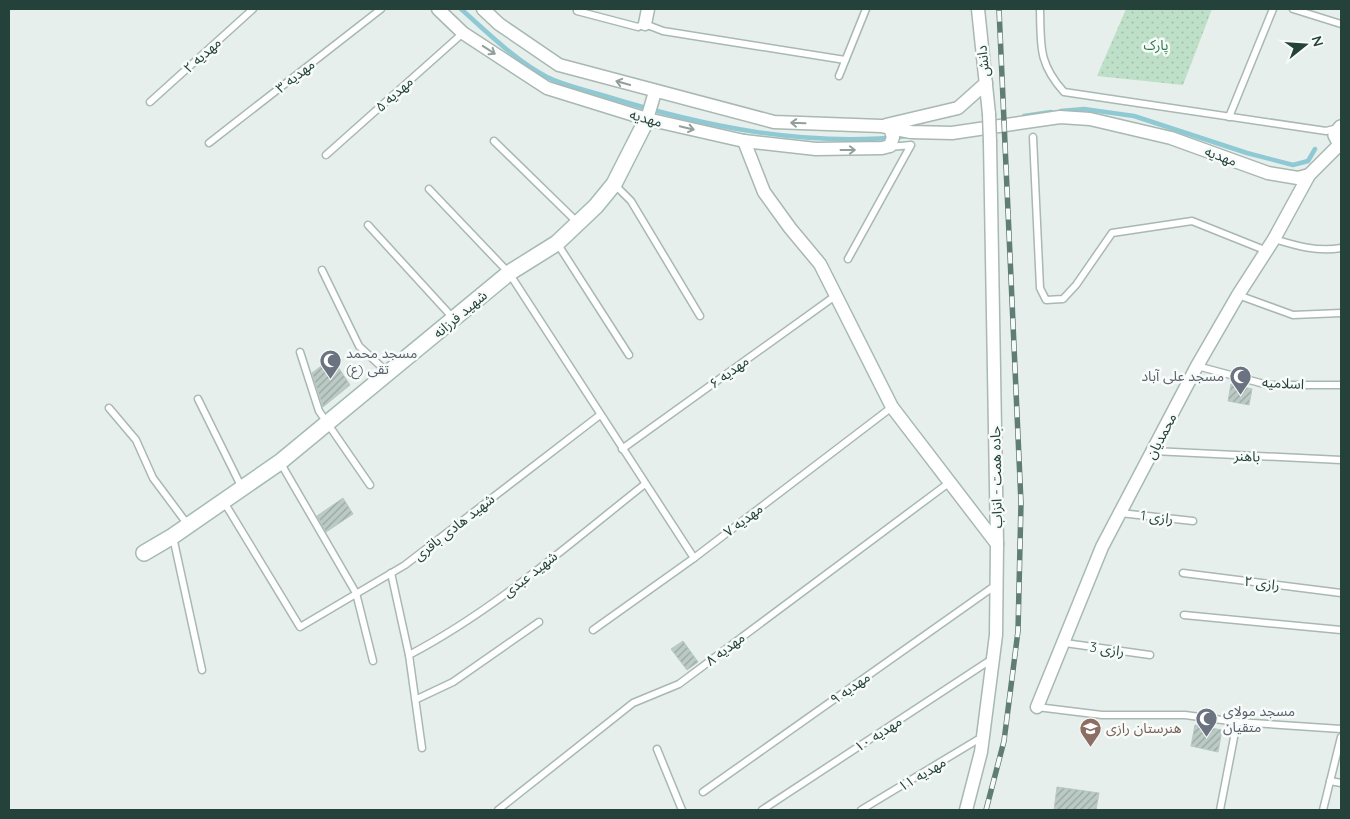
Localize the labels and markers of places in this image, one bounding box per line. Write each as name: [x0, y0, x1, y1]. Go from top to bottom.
place label: مسجد محمد تقی (ع): [346, 344, 417, 380]
mosque icon: مسجد محمد تقی (ع): [318, 349, 342, 380]
mosque icon: مسجد علی آباد: [1228, 364, 1252, 395]
place label: مسجد علی آباد: [1141, 367, 1224, 385]
place label: مسجد مولای متقیان: [1223, 702, 1295, 736]
mosque icon: مسجد مولای متقیان: [1195, 707, 1219, 738]
school or university icon: هنرستان رازی: [1078, 716, 1102, 747]
place label: هنرستان رازی: [1106, 719, 1182, 737]

